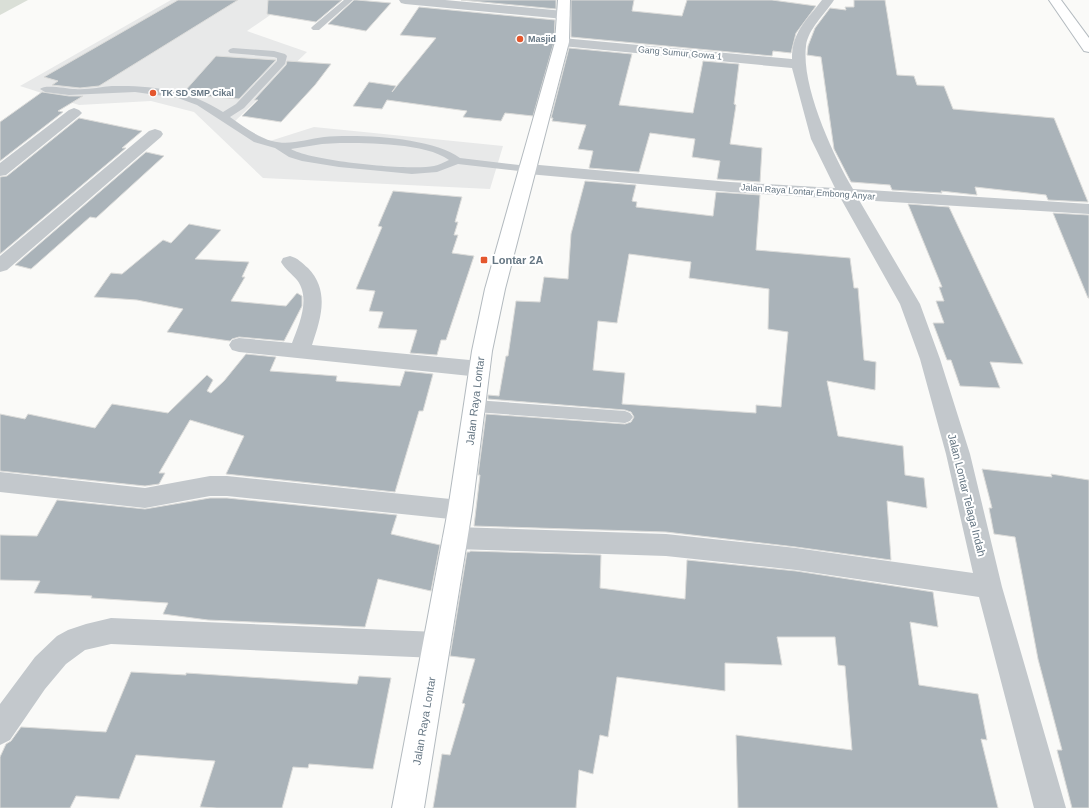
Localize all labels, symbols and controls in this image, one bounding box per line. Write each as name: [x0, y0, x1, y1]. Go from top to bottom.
marker: Masjid: [515, 34, 525, 44]
place label: Masjid: [528, 34, 556, 44]
street label: Gang Sumur Gowa 1: [637, 44, 723, 62]
marker: TK SD SMP Cikal: [148, 88, 158, 98]
place label: TK SD SMP Cikal: [161, 88, 234, 98]
street label: Jalan Raya Lontar Embong Anyar: [741, 182, 875, 202]
place label: Lontar 2A: [492, 254, 543, 266]
marker: Lontar 2A: [479, 255, 489, 265]
street label: Jalan Raya Lontar: [464, 356, 486, 446]
street label: Jalan Lontar Telaga Indah: [946, 432, 988, 558]
street label: Jalan Raya Lontar: [410, 676, 438, 766]

